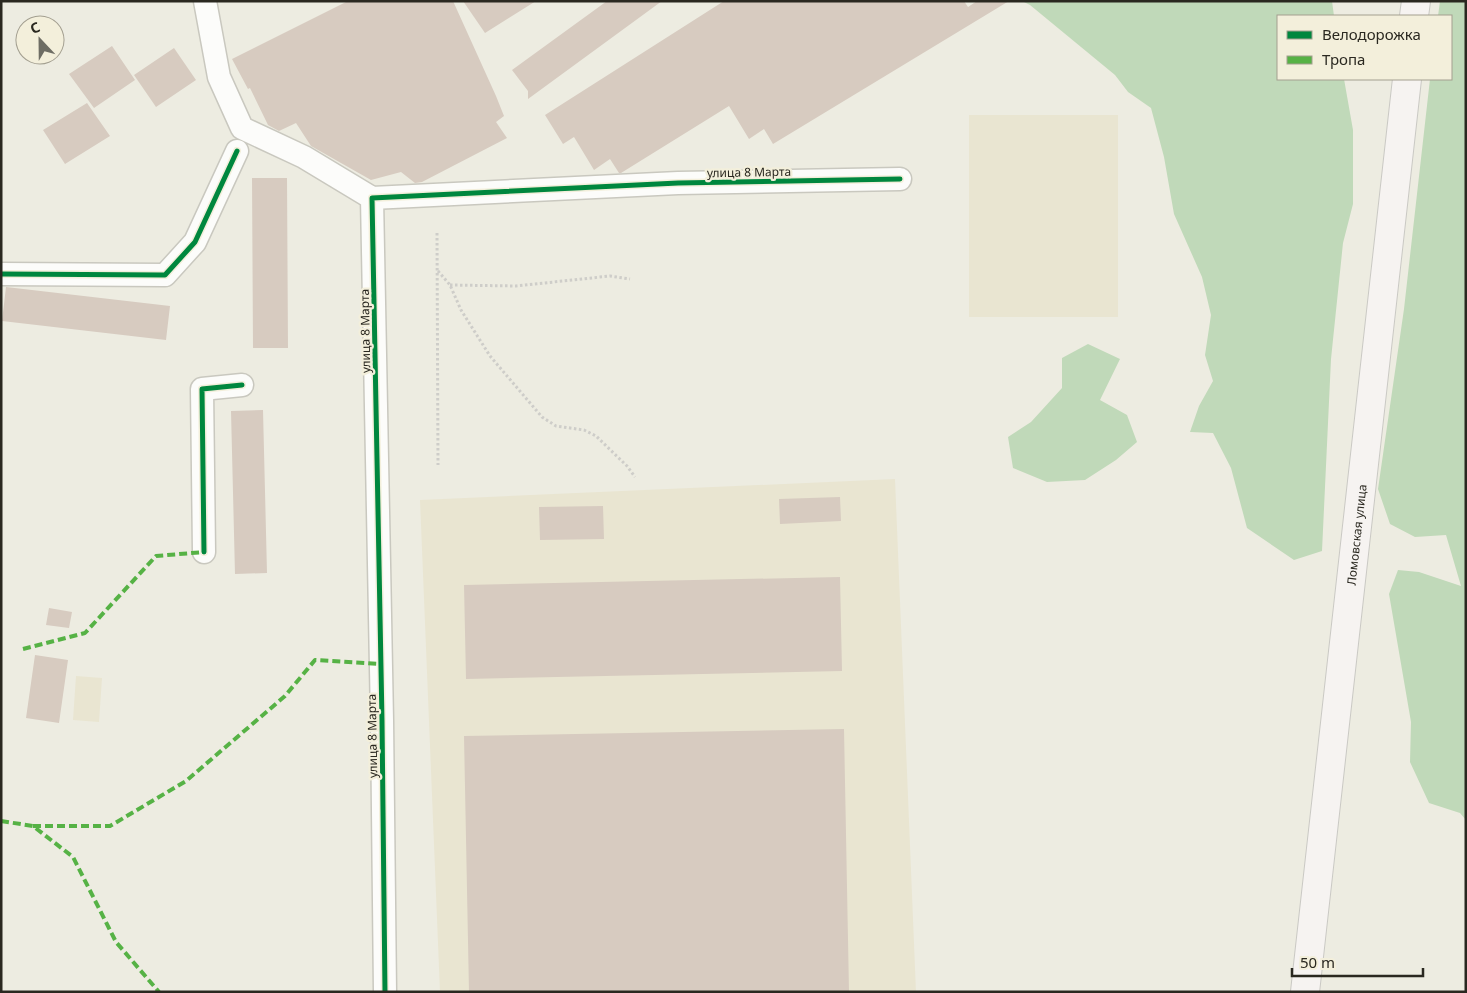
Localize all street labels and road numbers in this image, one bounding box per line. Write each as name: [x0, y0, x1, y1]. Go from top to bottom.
street label: улица 8 Марта: [707, 163, 791, 181]
street label: улица 8 Марта: [356, 289, 374, 373]
street label: Ломовская улица: [1342, 483, 1370, 586]
street label: улица 8 Марта: [363, 694, 381, 778]

